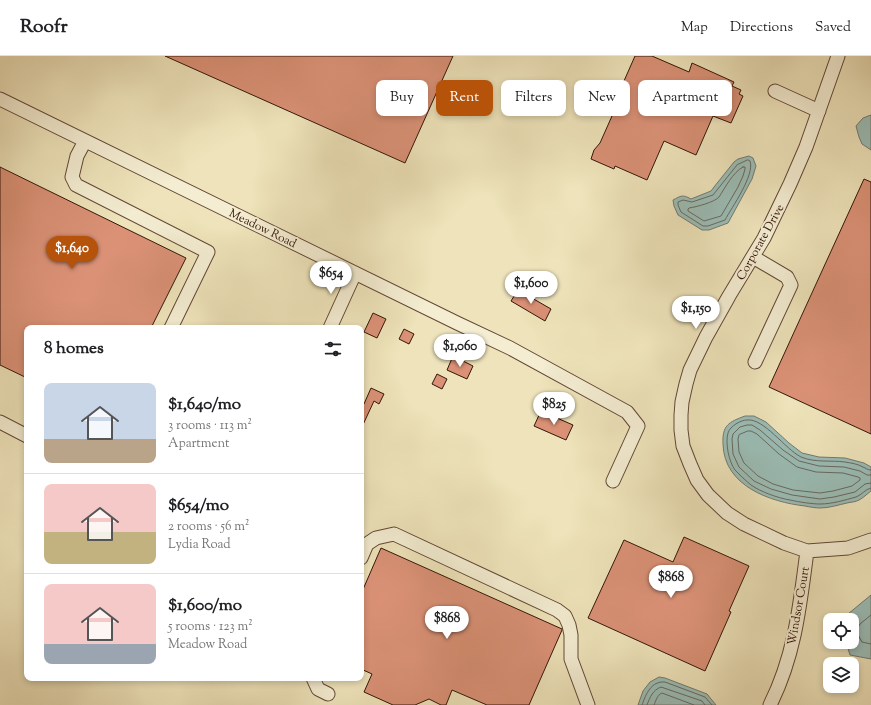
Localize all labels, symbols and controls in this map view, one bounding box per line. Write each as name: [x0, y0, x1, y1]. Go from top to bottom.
text: Roofr: [20, 14, 68, 41]
text: Map: [681, 18, 708, 38]
text: Directions: [730, 18, 793, 38]
text: Saved: [815, 18, 851, 38]
chip: Buy: [376, 80, 428, 116]
chip: Rent: [436, 80, 493, 116]
chip: Filters: [501, 80, 566, 116]
chip: New: [574, 80, 630, 116]
chip: Apartment: [638, 80, 732, 116]
street label: Corporate Drive: [732, 201, 789, 284]
street label: Meadow Road: [226, 205, 300, 253]
pin: $1,640: [39, 236, 105, 270]
text: $1,640: [55, 240, 89, 258]
pin: $654: [307, 261, 355, 295]
text: $654: [319, 265, 343, 283]
pin: $1,600: [498, 271, 564, 305]
text: $1,600: [514, 275, 548, 293]
pin: $1,150: [663, 296, 729, 330]
text: $1,150: [681, 300, 711, 318]
pin: $1,060: [427, 334, 493, 368]
text: 8 homes: [44, 337, 104, 361]
icon: filters: [322, 338, 344, 360]
text: $1,060: [443, 338, 477, 356]
pin: $825: [530, 392, 578, 426]
text: $1,640/mo: [168, 393, 241, 417]
text: $825: [542, 396, 566, 414]
icon: home: [76, 399, 124, 447]
text: 3 rooms · 113 m²: [168, 417, 252, 435]
text: Apartment: [168, 435, 229, 453]
text: $654/mo: [168, 494, 229, 518]
icon: home: [76, 500, 124, 548]
text: 2 rooms · 56 m²: [168, 518, 249, 536]
text: Lydia Road: [168, 536, 231, 554]
pin: $868: [647, 565, 695, 599]
street label: Windsor Court: [783, 565, 815, 647]
text: $868: [658, 569, 684, 587]
text: $1,600/mo: [168, 594, 242, 618]
icon: home: [76, 600, 124, 648]
pin: $868: [423, 606, 471, 640]
text: $868: [434, 610, 460, 628]
map controls: [823, 613, 859, 693]
button: locate: [823, 613, 859, 649]
text: 5 rooms · 123 m²: [168, 618, 253, 636]
text: Meadow Road: [168, 636, 247, 654]
button: layers: [823, 657, 859, 693]

